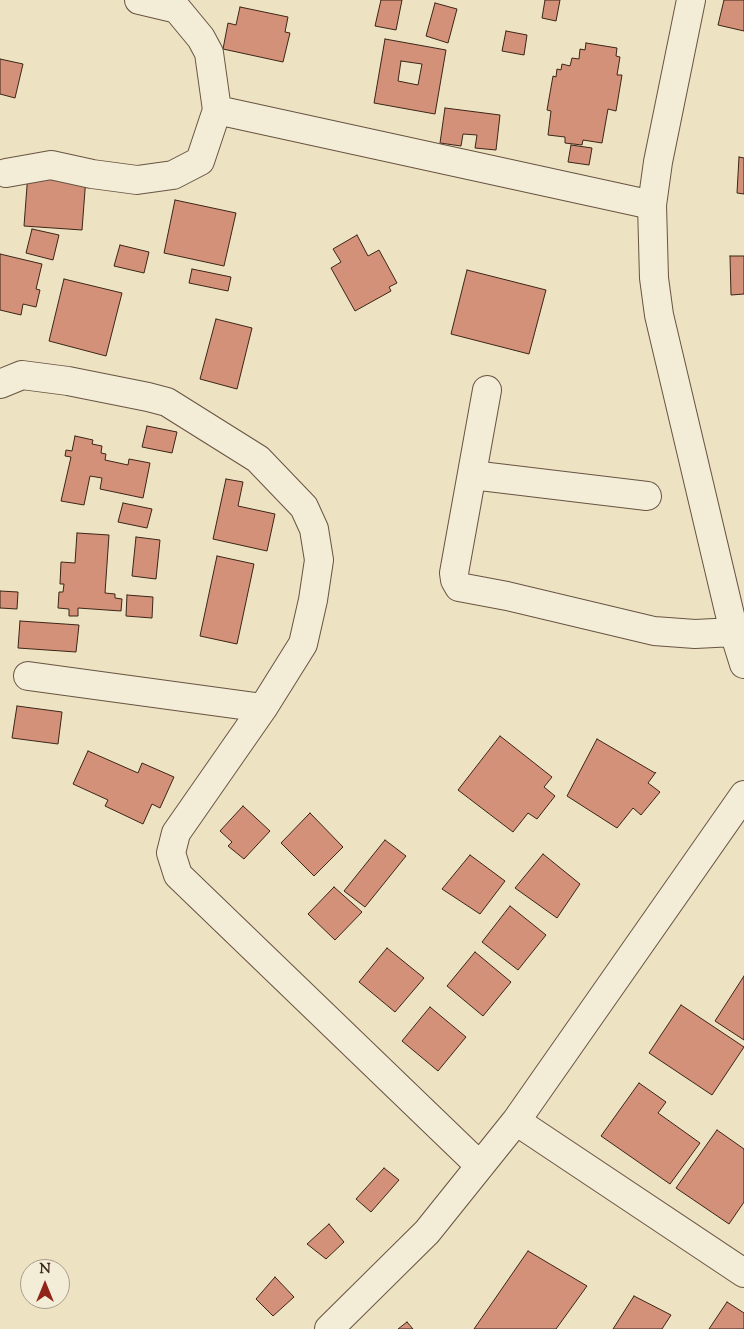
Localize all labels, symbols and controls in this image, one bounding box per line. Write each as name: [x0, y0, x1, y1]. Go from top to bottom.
north arrow: [20, 1259, 70, 1309]
text: N: [39, 1260, 51, 1280]

